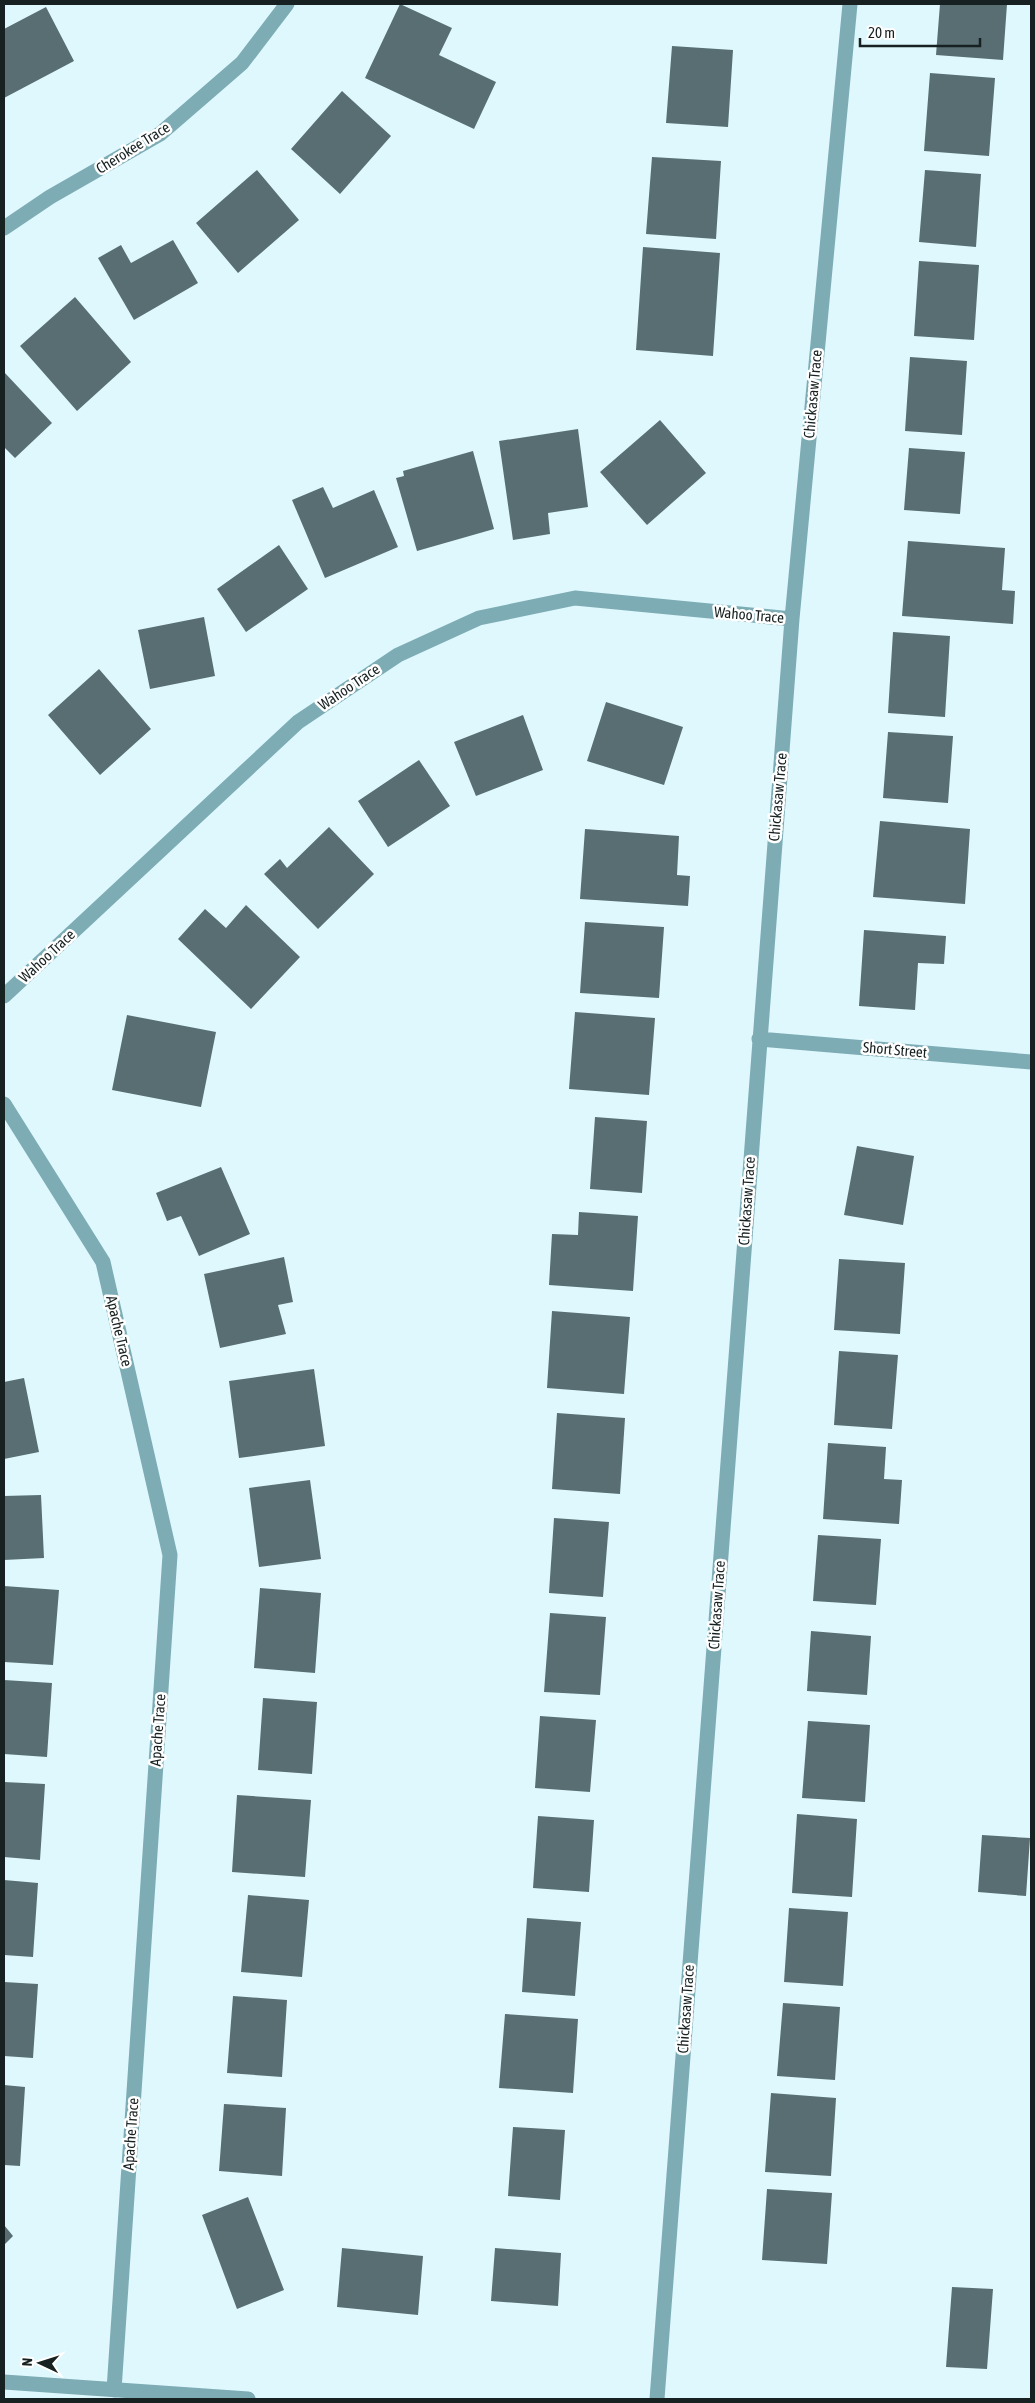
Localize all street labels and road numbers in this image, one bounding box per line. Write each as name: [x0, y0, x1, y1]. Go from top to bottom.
street label: Cherokee Trace: [93, 118, 173, 177]
street label: Chickasaw Trace: [800, 349, 825, 439]
street label: Wahoo Trace: [713, 603, 785, 626]
street label: Wahoo Trace: [315, 660, 383, 713]
street label: Chickasaw Trace: [765, 752, 790, 842]
street label: Wahoo Trace: [15, 925, 78, 986]
street label: Short Street: [862, 1038, 928, 1061]
street label: Chickasaw Trace: [735, 1156, 758, 1246]
street label: Apache Trace: [103, 1294, 136, 1368]
street label: Chickasaw Trace: [705, 1560, 728, 1650]
street label: Apache Trace: [147, 1693, 169, 1767]
street label: Chickasaw Trace: [674, 1964, 697, 2054]
street label: Apache Trace: [120, 2097, 142, 2171]

